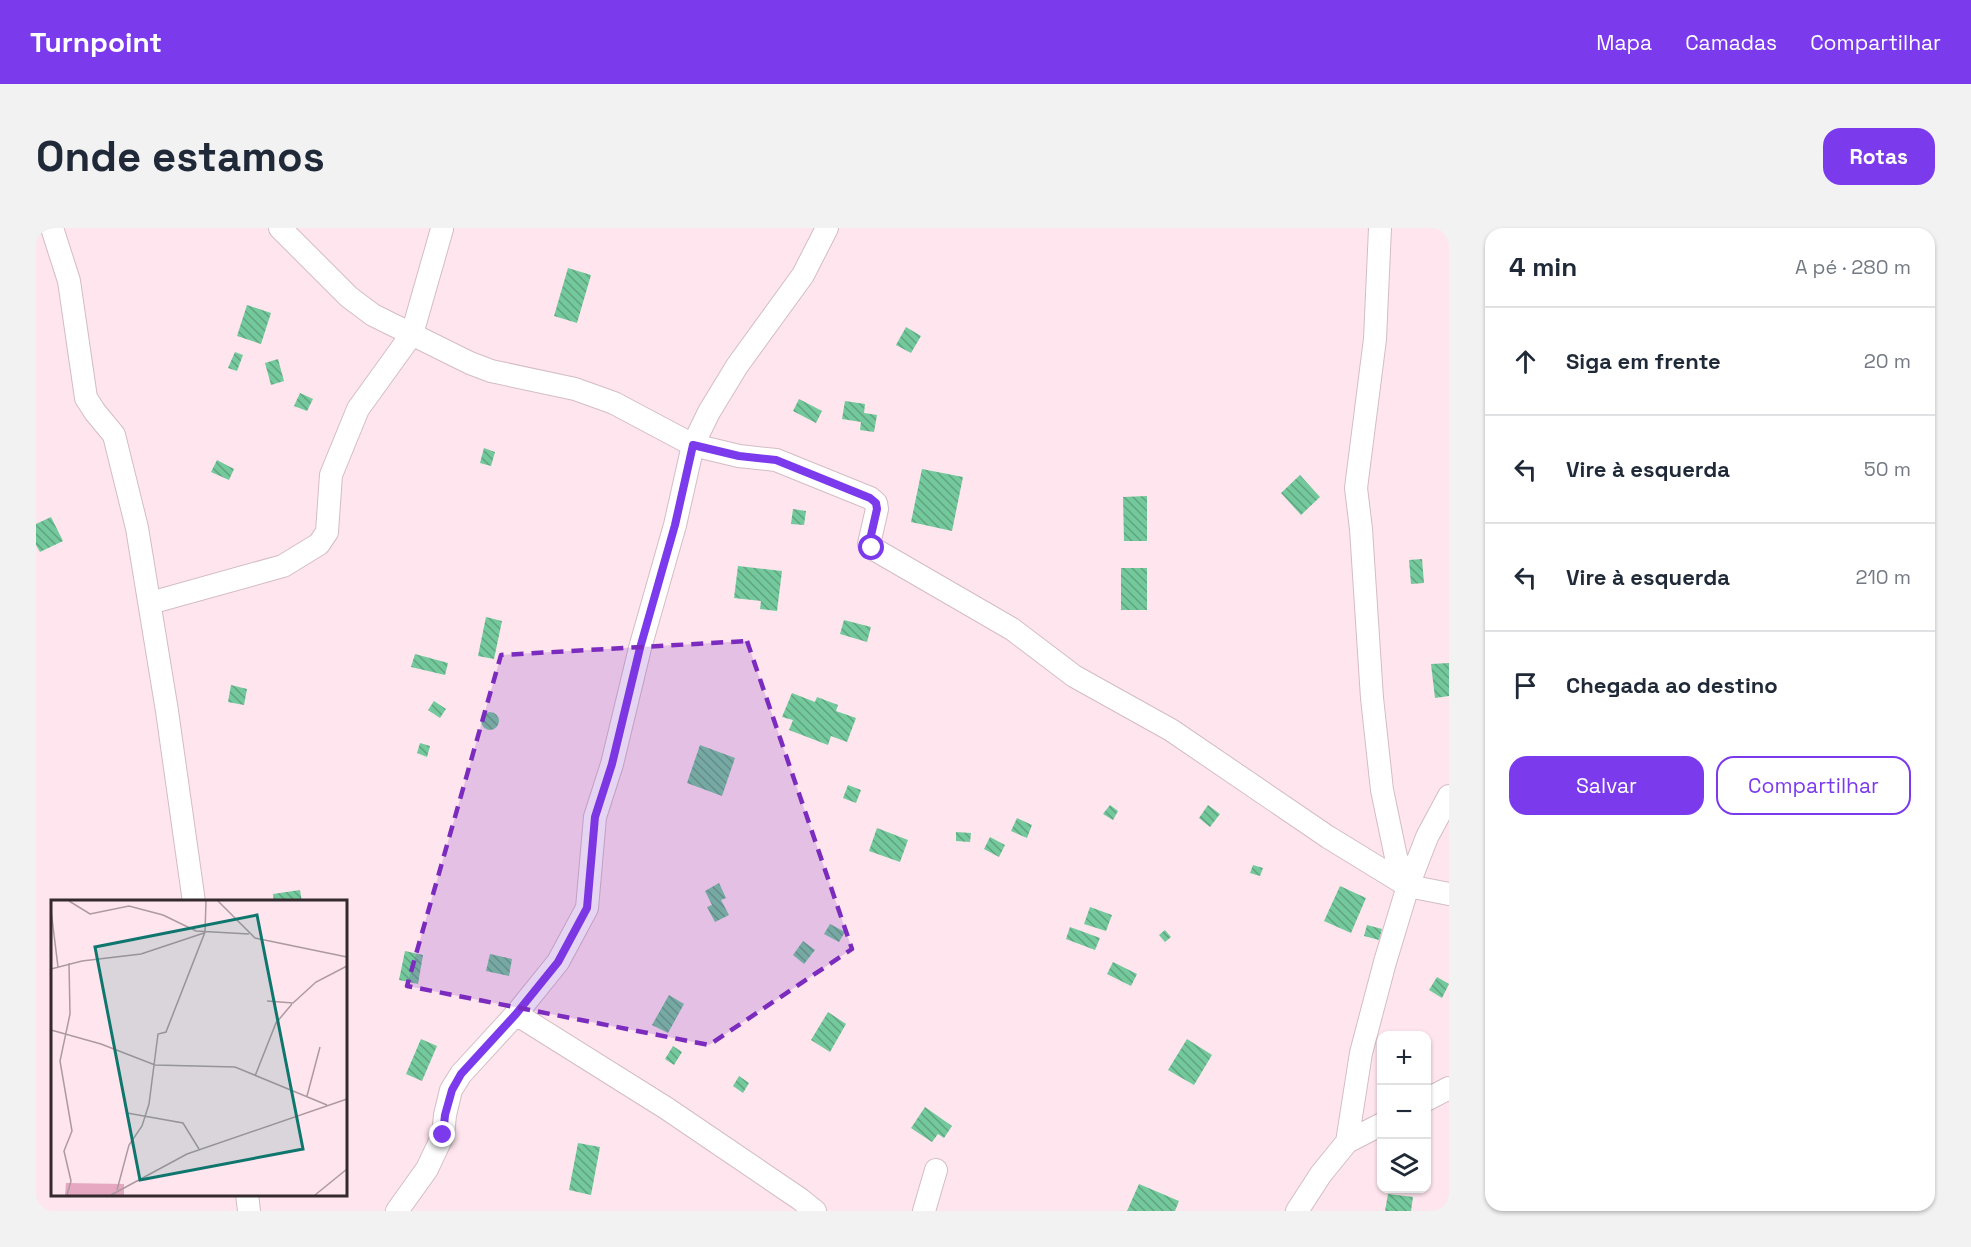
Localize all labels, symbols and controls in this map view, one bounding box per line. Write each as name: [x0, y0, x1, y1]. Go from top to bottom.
text: Turnpoint: [30, 24, 162, 60]
text: Mapa: [1596, 29, 1652, 56]
text: Camadas: [1685, 29, 1777, 56]
text: Compartilhar: [1810, 29, 1941, 56]
button: Rotas: [1823, 128, 1935, 185]
text: Onde estamos: [36, 130, 325, 183]
text: 4 min: [1509, 250, 1577, 284]
text: A pé · 280 m: [1795, 254, 1911, 280]
icon: ahead: [1509, 345, 1542, 378]
text: Siga em frente: [1566, 347, 1721, 375]
text: 20 m: [1864, 348, 1911, 374]
icon: left: [1509, 453, 1542, 486]
text: Vire à esquerda: [1566, 455, 1730, 483]
text: 50 m: [1864, 456, 1911, 482]
route start: [858, 534, 884, 560]
icon: left: [1509, 561, 1542, 594]
text: Vire à esquerda: [1566, 563, 1730, 591]
text: 210 m: [1855, 564, 1911, 590]
icon: arrive: [1509, 669, 1542, 702]
text: Chegada ao destino: [1566, 671, 1778, 699]
button: Salvar: [1509, 756, 1704, 815]
button: Compartilhar: [1716, 756, 1911, 815]
inset map: [51, 900, 346, 1196]
map controls: [1377, 1031, 1431, 1193]
button: +: [1377, 1031, 1431, 1085]
button: −: [1377, 1085, 1431, 1139]
route end: [429, 1121, 455, 1147]
button: layers: [1377, 1139, 1431, 1193]

